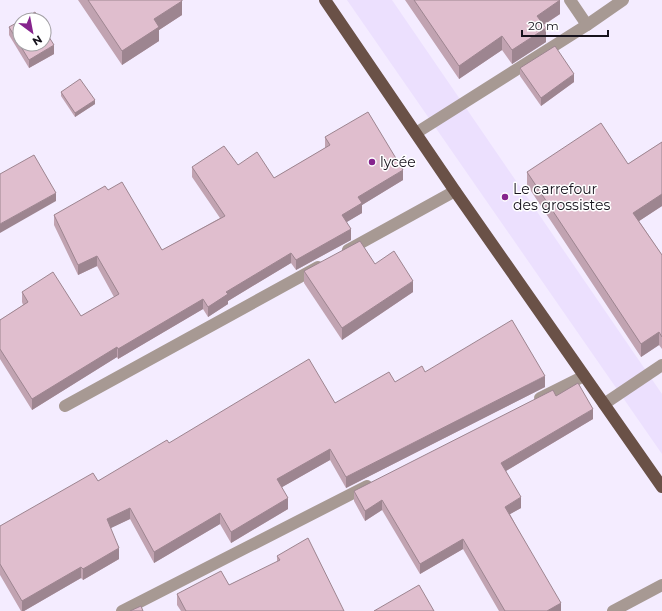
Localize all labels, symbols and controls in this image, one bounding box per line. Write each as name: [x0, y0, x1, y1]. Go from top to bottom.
north arrow: [12, 12, 52, 52]
scale bar: [522, 12, 608, 38]
text: 20 m: [528, 18, 559, 33]
text: N: [30, 32, 45, 49]
place label: lycée: [380, 153, 416, 171]
marker: lycée: [367, 157, 377, 167]
place label: Le carrefour des grossistes: [513, 180, 610, 214]
marker: Le carrefour des grossistes: [500, 192, 510, 202]

